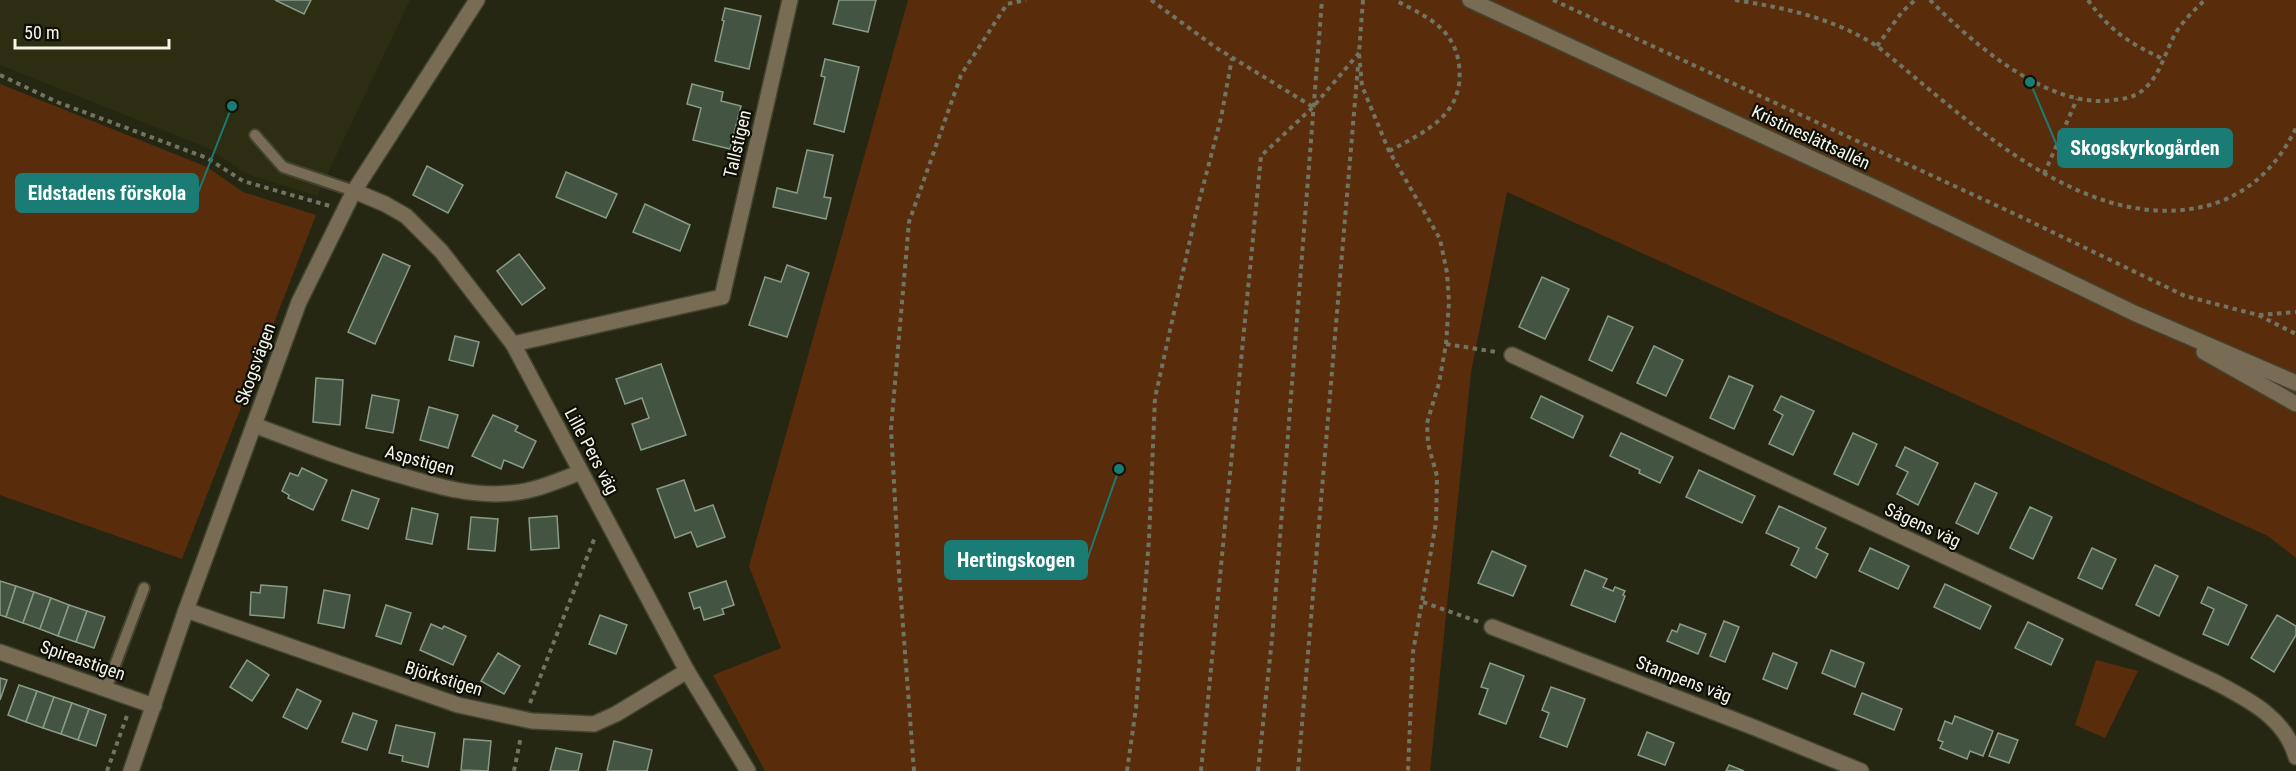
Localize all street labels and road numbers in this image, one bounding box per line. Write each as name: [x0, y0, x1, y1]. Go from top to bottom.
street label: Kristineslättsallén: [1749, 100, 1873, 174]
street label: Tallstigen: [719, 108, 755, 180]
street label: Skogsvägen: [230, 320, 280, 408]
street label: Lille Pers väg: [560, 404, 624, 498]
street label: Aspstigen: [383, 441, 457, 479]
street label: Sågens väg: [1882, 498, 1964, 552]
street label: Spireastigen: [38, 636, 128, 684]
street label: Stampens väg: [1633, 651, 1735, 707]
street label: Björkstigen: [403, 656, 485, 700]

